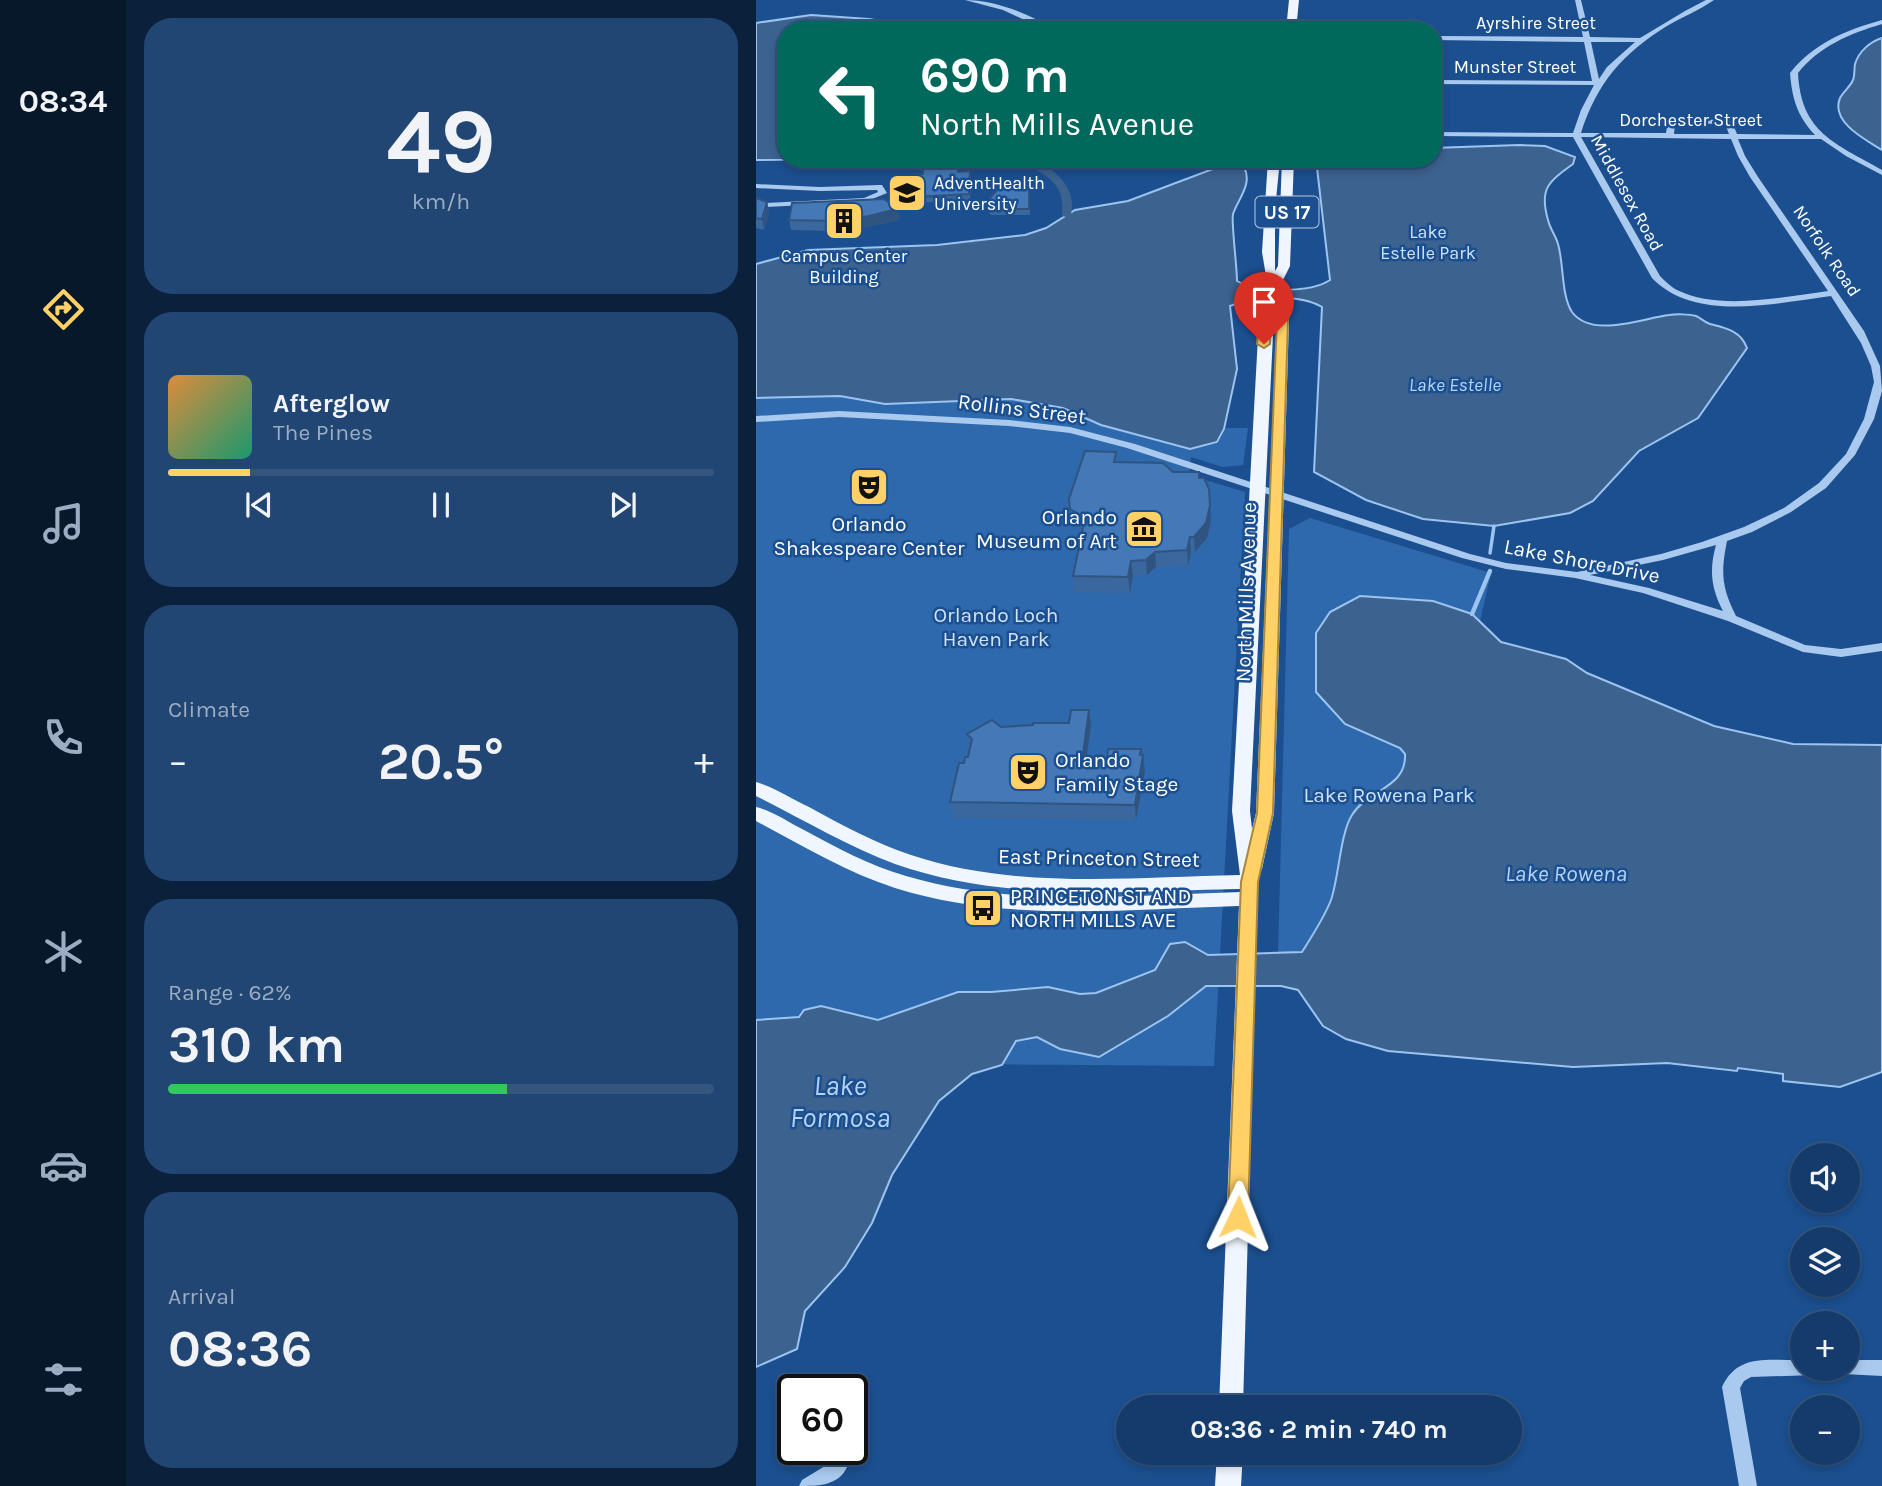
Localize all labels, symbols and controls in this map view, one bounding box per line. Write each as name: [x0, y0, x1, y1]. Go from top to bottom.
street label: Ayrshire Street: [1476, 12, 1596, 34]
text: 690 m: [920, 47, 1070, 104]
icon: left: [805, 49, 896, 140]
street label: Munster Street: [1454, 56, 1577, 78]
text: 08:34: [19, 83, 107, 120]
text: 49: [386, 89, 496, 195]
text: North Mills Avenue: [920, 106, 1194, 143]
street label: Dorchester Street: [1619, 109, 1763, 131]
street label: Middlesex Road: [1586, 131, 1668, 255]
school or university icon: AdventHealth University: [886, 172, 928, 214]
place label: AdventHealth University: [934, 172, 1045, 215]
text: km/h: [412, 188, 470, 215]
road number: US 17: [1256, 196, 1318, 228]
building icon: Campus Center Building: [823, 200, 865, 242]
street label: Norfolk Road: [1788, 201, 1866, 301]
park label: Lake Estelle Park: [1380, 221, 1476, 264]
place label: Campus Center Building: [781, 245, 908, 288]
pin: [1234, 272, 1294, 344]
icon: arrive: [1245, 283, 1283, 321]
icon: directions: [39, 285, 88, 334]
water label: Lake Estelle: [1409, 374, 1501, 396]
text: Afterglow: [273, 388, 390, 419]
street label: Rollins Street: [957, 389, 1087, 429]
text: The Pines: [273, 419, 373, 446]
theatre icon: Orlando Shakespeare Center: [848, 466, 890, 508]
icon: previous: [240, 486, 278, 524]
icon: pause: [422, 486, 460, 524]
icon: next: [604, 486, 642, 524]
icon: music: [39, 499, 88, 548]
street label: North Mills Avenue: [1231, 502, 1261, 682]
place label: Orlando Museum of Art: [976, 505, 1117, 553]
museum icon: Orlando Museum of Art: [1123, 508, 1165, 550]
place label: Orlando Shakespeare Center: [773, 512, 965, 560]
street label: Lake Shore Drive: [1502, 534, 1662, 588]
park label: Orlando Loch Haven Park: [934, 603, 1058, 651]
text: Climate: [168, 696, 250, 723]
icon: phone: [39, 713, 88, 762]
text: 20.5°: [378, 731, 504, 792]
text: −: [168, 739, 188, 784]
text: +: [694, 739, 714, 784]
place label: Orlando Family Stage: [1055, 748, 1178, 796]
theatre icon: Orlando Family Stage: [1007, 751, 1049, 793]
park label: Lake Rowena Park: [1303, 783, 1475, 807]
street label: East Princeton Street: [998, 844, 1200, 872]
water label: Lake Rowena: [1505, 860, 1627, 887]
place label: PRINCETON ST AND NORTH MILLS AVE: [1010, 884, 1191, 932]
bus stop icon: PRINCETON ST AND NORTH MILLS AVE: [962, 887, 1004, 929]
icon: climate: [39, 927, 88, 976]
text: Range · 62%: [168, 979, 292, 1006]
text: 310 km: [168, 1014, 345, 1075]
water label: Lake Formosa: [790, 1069, 890, 1134]
icon: car: [39, 1141, 88, 1190]
map controls: [1790, 1143, 1860, 1465]
button: sound: [1790, 1143, 1860, 1213]
position arrow: [1201, 1180, 1275, 1254]
button: layers: [1790, 1227, 1860, 1297]
text: Arrival: [168, 1283, 235, 1310]
button: +: [1790, 1311, 1860, 1381]
text: 08:36: [168, 1318, 312, 1379]
icon: filters: [39, 1355, 88, 1404]
speed limit sign: 60: [777, 1374, 868, 1465]
button: −: [1790, 1395, 1860, 1465]
text: 08:36 · 2 min · 740 m: [1190, 1414, 1448, 1445]

